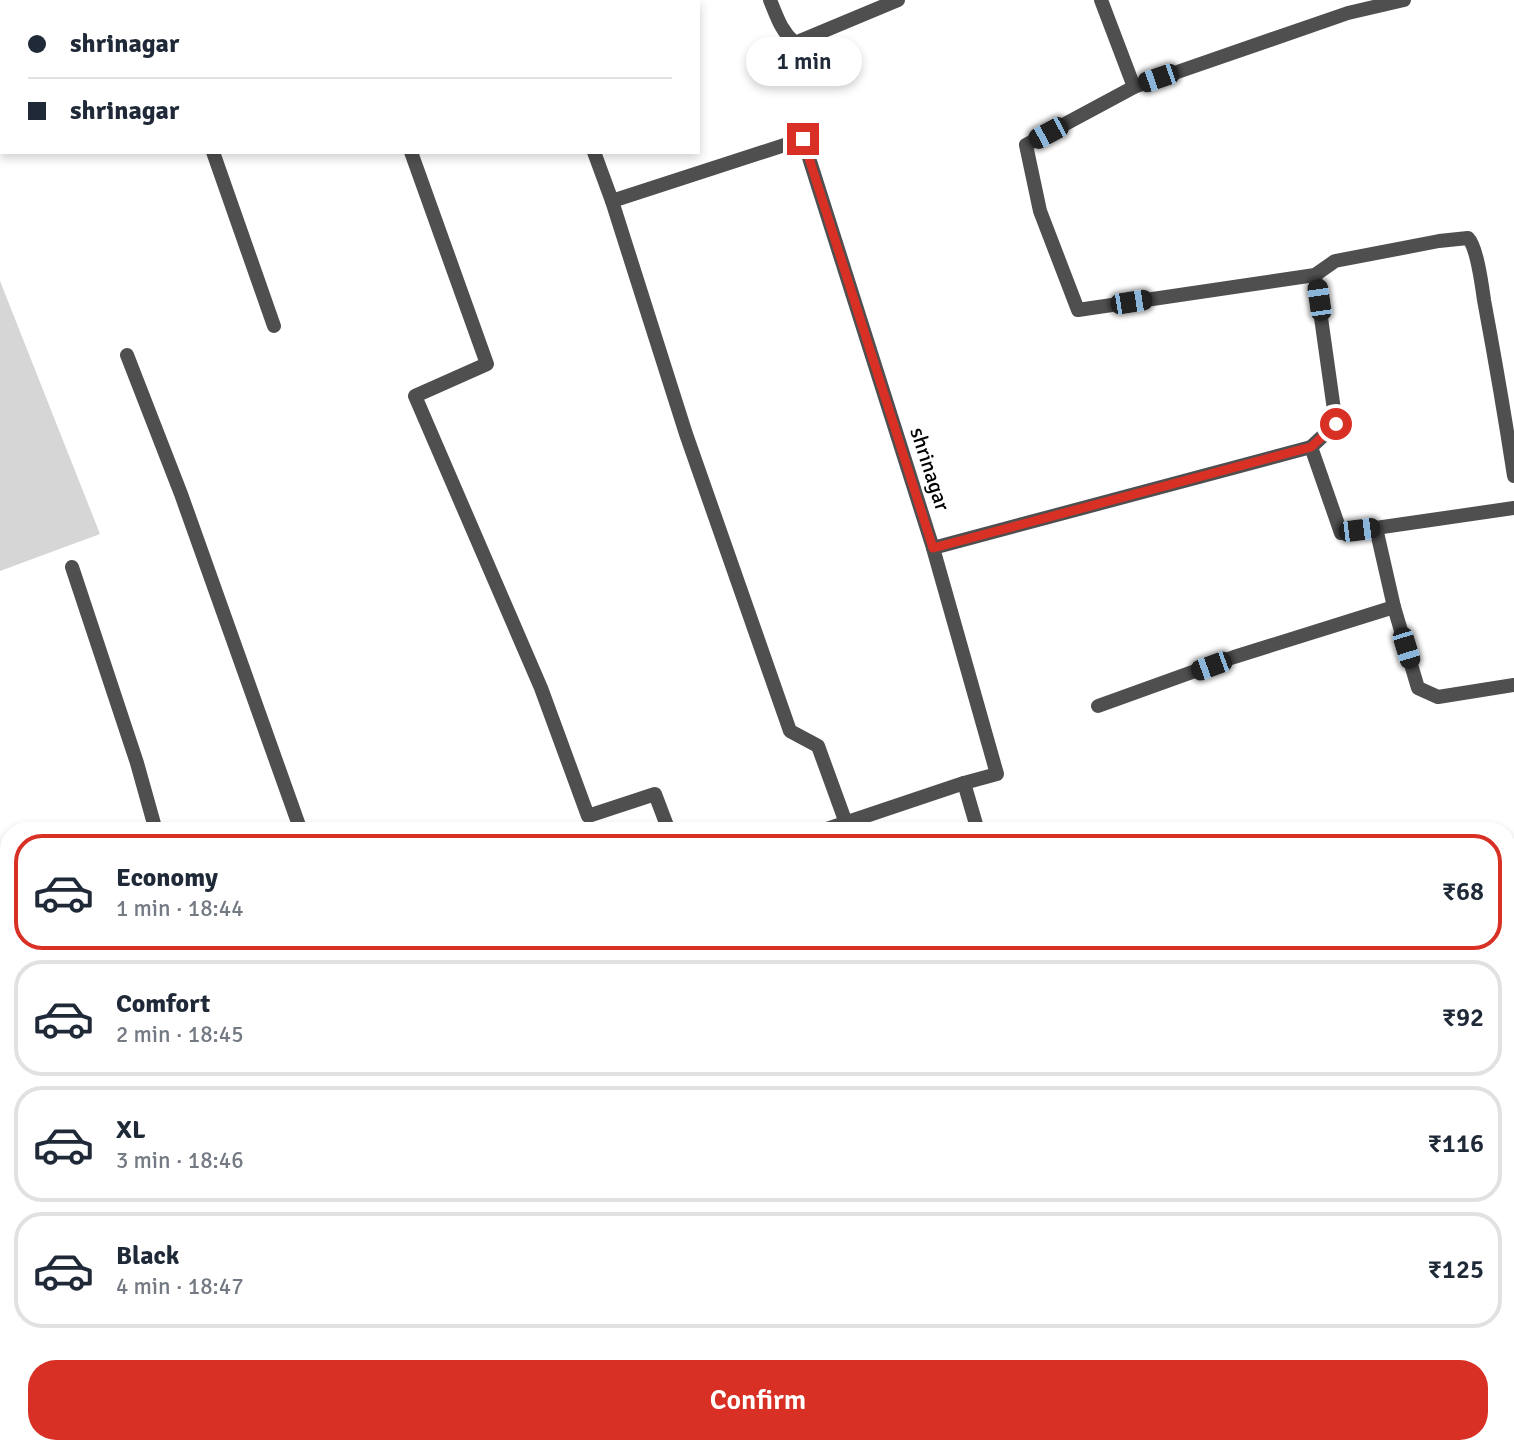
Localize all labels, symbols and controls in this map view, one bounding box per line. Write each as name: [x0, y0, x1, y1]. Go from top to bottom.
text: shrinagar: [70, 28, 179, 60]
callout: 1 min: [745, 38, 861, 86]
text: 1 min: [776, 47, 832, 76]
car: [1135, 61, 1182, 95]
text: shrinagar: [70, 95, 179, 127]
car: [1025, 114, 1072, 152]
route end: [787, 123, 819, 155]
car: [1306, 278, 1333, 322]
car: [1109, 288, 1154, 316]
route start: [1320, 408, 1352, 440]
street label: shrinagar: [904, 424, 956, 514]
car: [1337, 517, 1382, 543]
car: [1390, 625, 1423, 671]
car: [1188, 649, 1235, 683]
icon: car: [32, 861, 95, 924]
text: Economy: [116, 862, 218, 894]
text: ₹68: [1442, 876, 1484, 908]
text: 1 min · 18:44: [116, 894, 244, 923]
icon: car: [32, 987, 95, 1050]
text: Comfort: [116, 988, 210, 1020]
text: ₹92: [1442, 1002, 1484, 1034]
text: 2 min · 18:45: [116, 1020, 244, 1049]
icon: car: [32, 1113, 95, 1176]
text: XL: [116, 1114, 146, 1146]
text: ₹116: [1428, 1128, 1484, 1160]
text: 3 min · 18:46: [116, 1146, 244, 1175]
icon: car: [32, 1239, 95, 1302]
text: Black: [116, 1240, 179, 1272]
text: ₹125: [1428, 1254, 1484, 1286]
text: 4 min · 18:47: [116, 1272, 244, 1301]
button: Confirm: [28, 1360, 1488, 1440]

